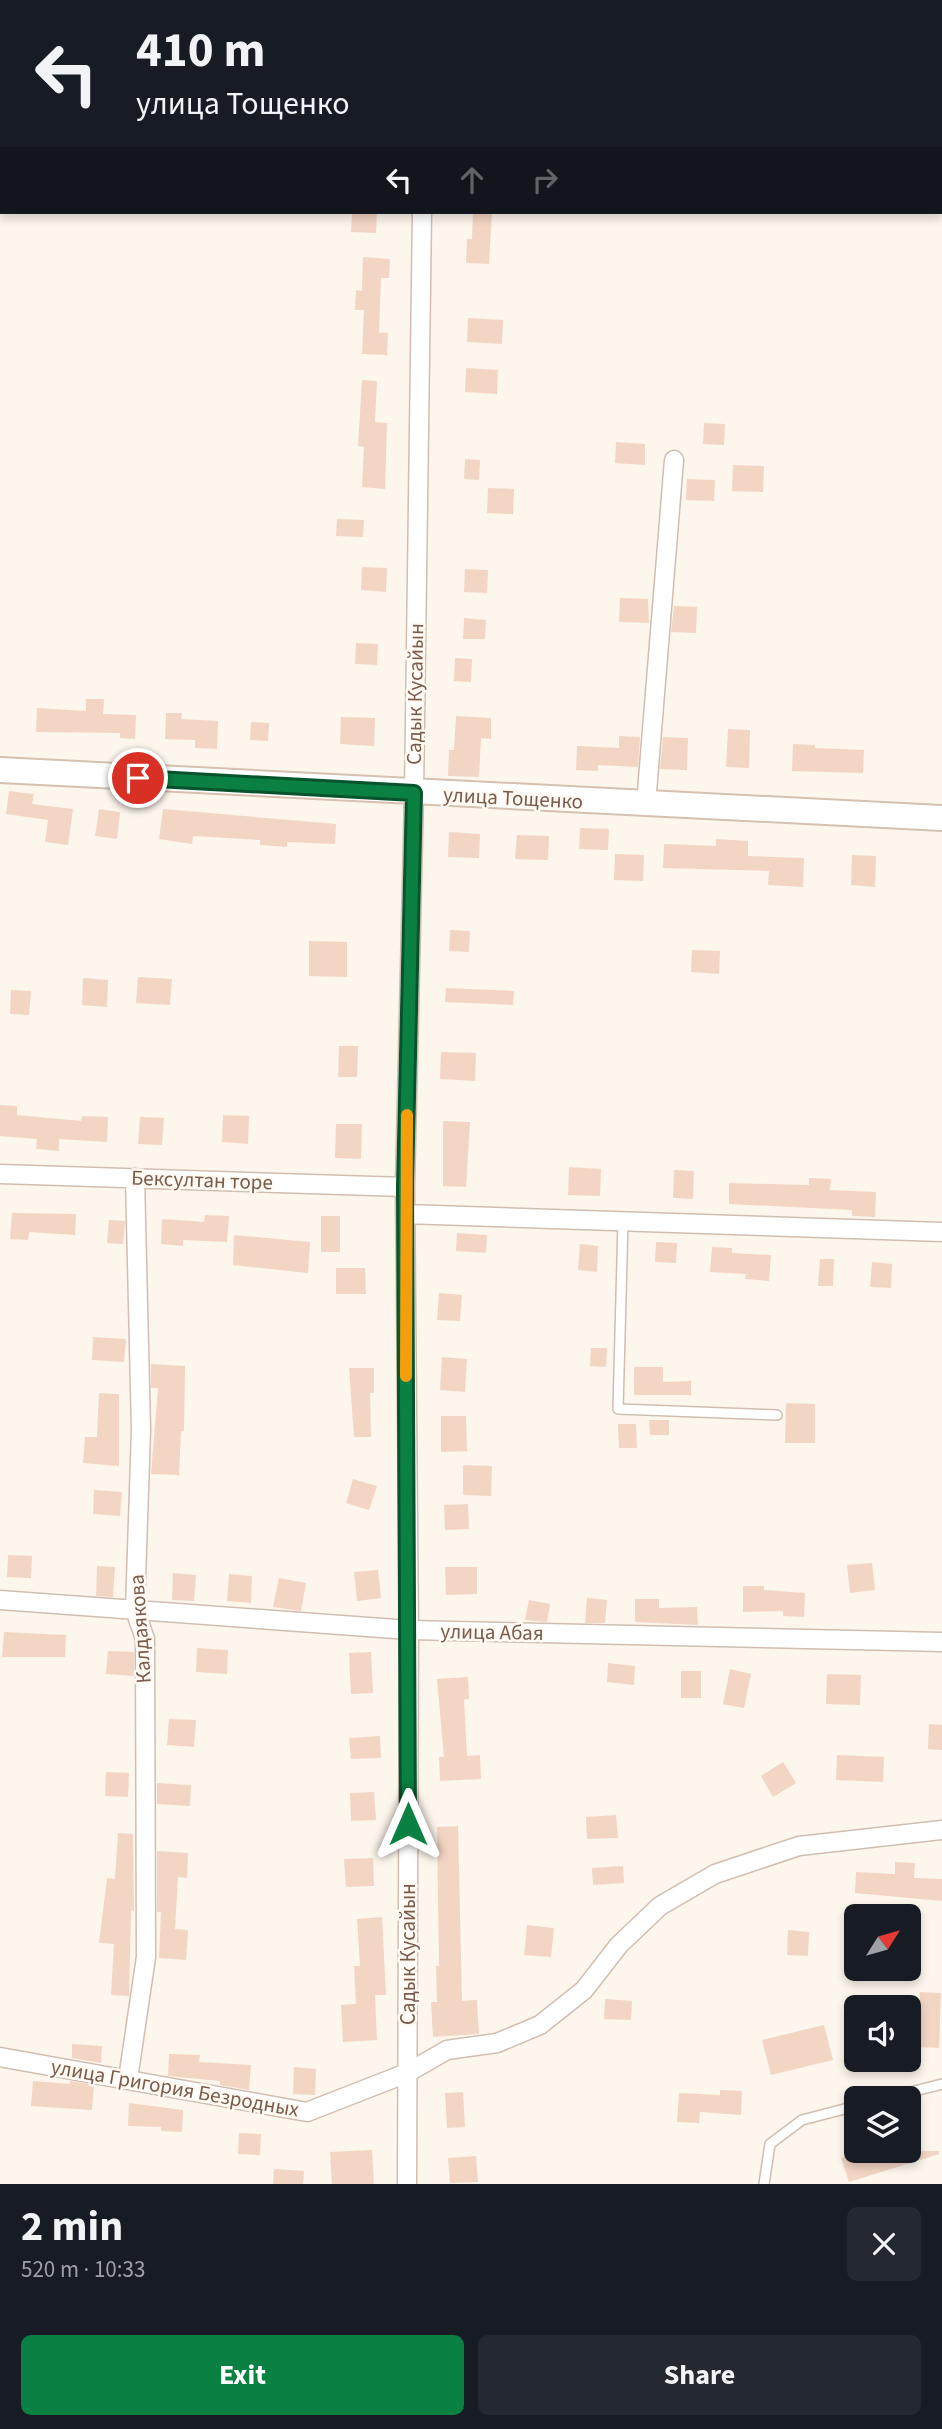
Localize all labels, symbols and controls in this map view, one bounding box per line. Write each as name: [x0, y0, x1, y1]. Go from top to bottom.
text: 410 m: [136, 16, 265, 86]
icon: left: [21, 28, 112, 119]
text: улица Тощенко: [136, 81, 350, 127]
icon: left: [380, 161, 418, 199]
icon: ahead: [453, 161, 491, 199]
icon: right: [526, 161, 564, 199]
street label: Садык Кусайын: [399, 623, 431, 765]
pin: [108, 748, 168, 808]
icon: arrive: [119, 759, 157, 797]
street label: улица Тощенко: [442, 779, 584, 817]
street label: Бексултан торе: [131, 1163, 273, 1197]
street label: Калдаякова: [121, 1573, 159, 1685]
street label: улица Абая: [440, 1616, 544, 1648]
position arrow: [371, 1787, 445, 1861]
street label: Садык Кусайын: [393, 1883, 423, 2025]
north arrow: [844, 1904, 920, 1981]
map controls: [844, 1904, 921, 2163]
button: sound: [844, 1995, 921, 2072]
street label: улица Григория Безродных: [49, 2051, 302, 2125]
button: layers: [844, 2086, 921, 2163]
text: 2 min: [21, 2197, 123, 2257]
button: close: [847, 2207, 921, 2281]
text: 520 m · 10:33: [21, 2253, 145, 2286]
button: Exit: [21, 2335, 464, 2415]
button: Share: [478, 2335, 921, 2415]

